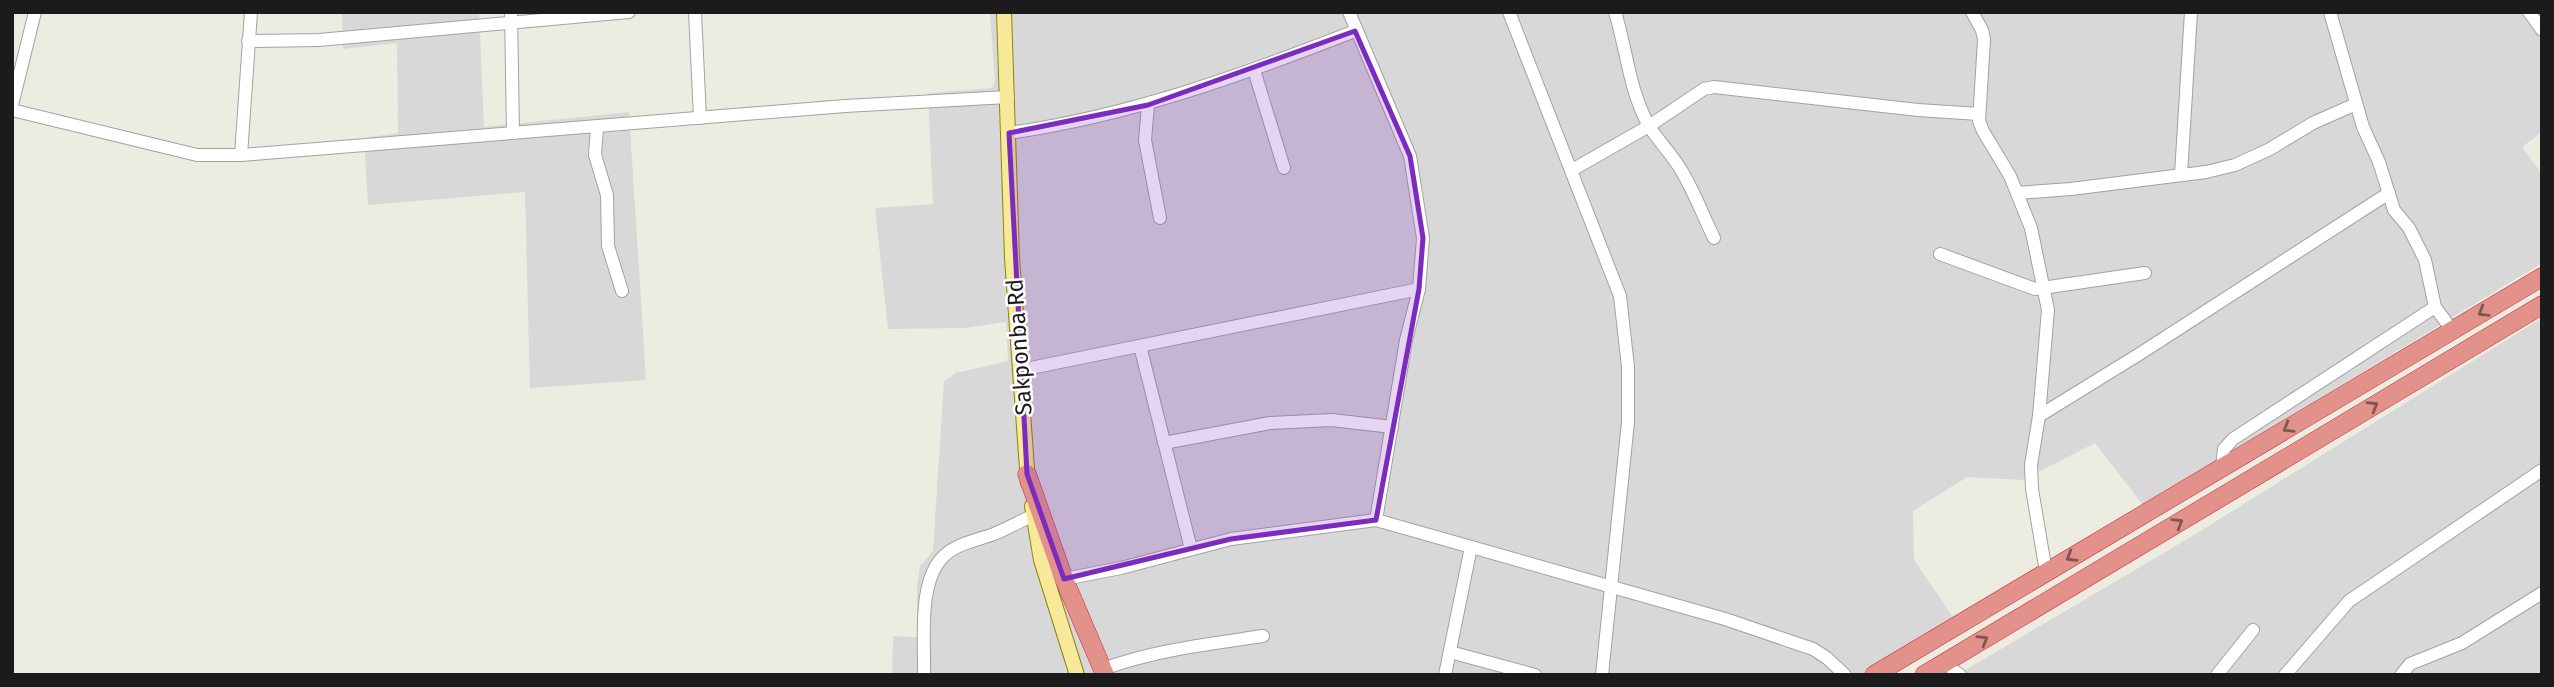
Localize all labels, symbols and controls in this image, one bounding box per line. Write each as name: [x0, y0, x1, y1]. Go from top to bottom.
street label: Sakponba Rd: [1000, 278, 1038, 416]
one-way arrow: [2478, 304, 2491, 317]
one-way arrow: [2366, 401, 2379, 414]
one-way arrow: [2282, 420, 2295, 433]
one-way arrow: [2171, 518, 2184, 531]
one-way arrow: [2066, 549, 2079, 562]
one-way arrow: [1975, 635, 1988, 648]

